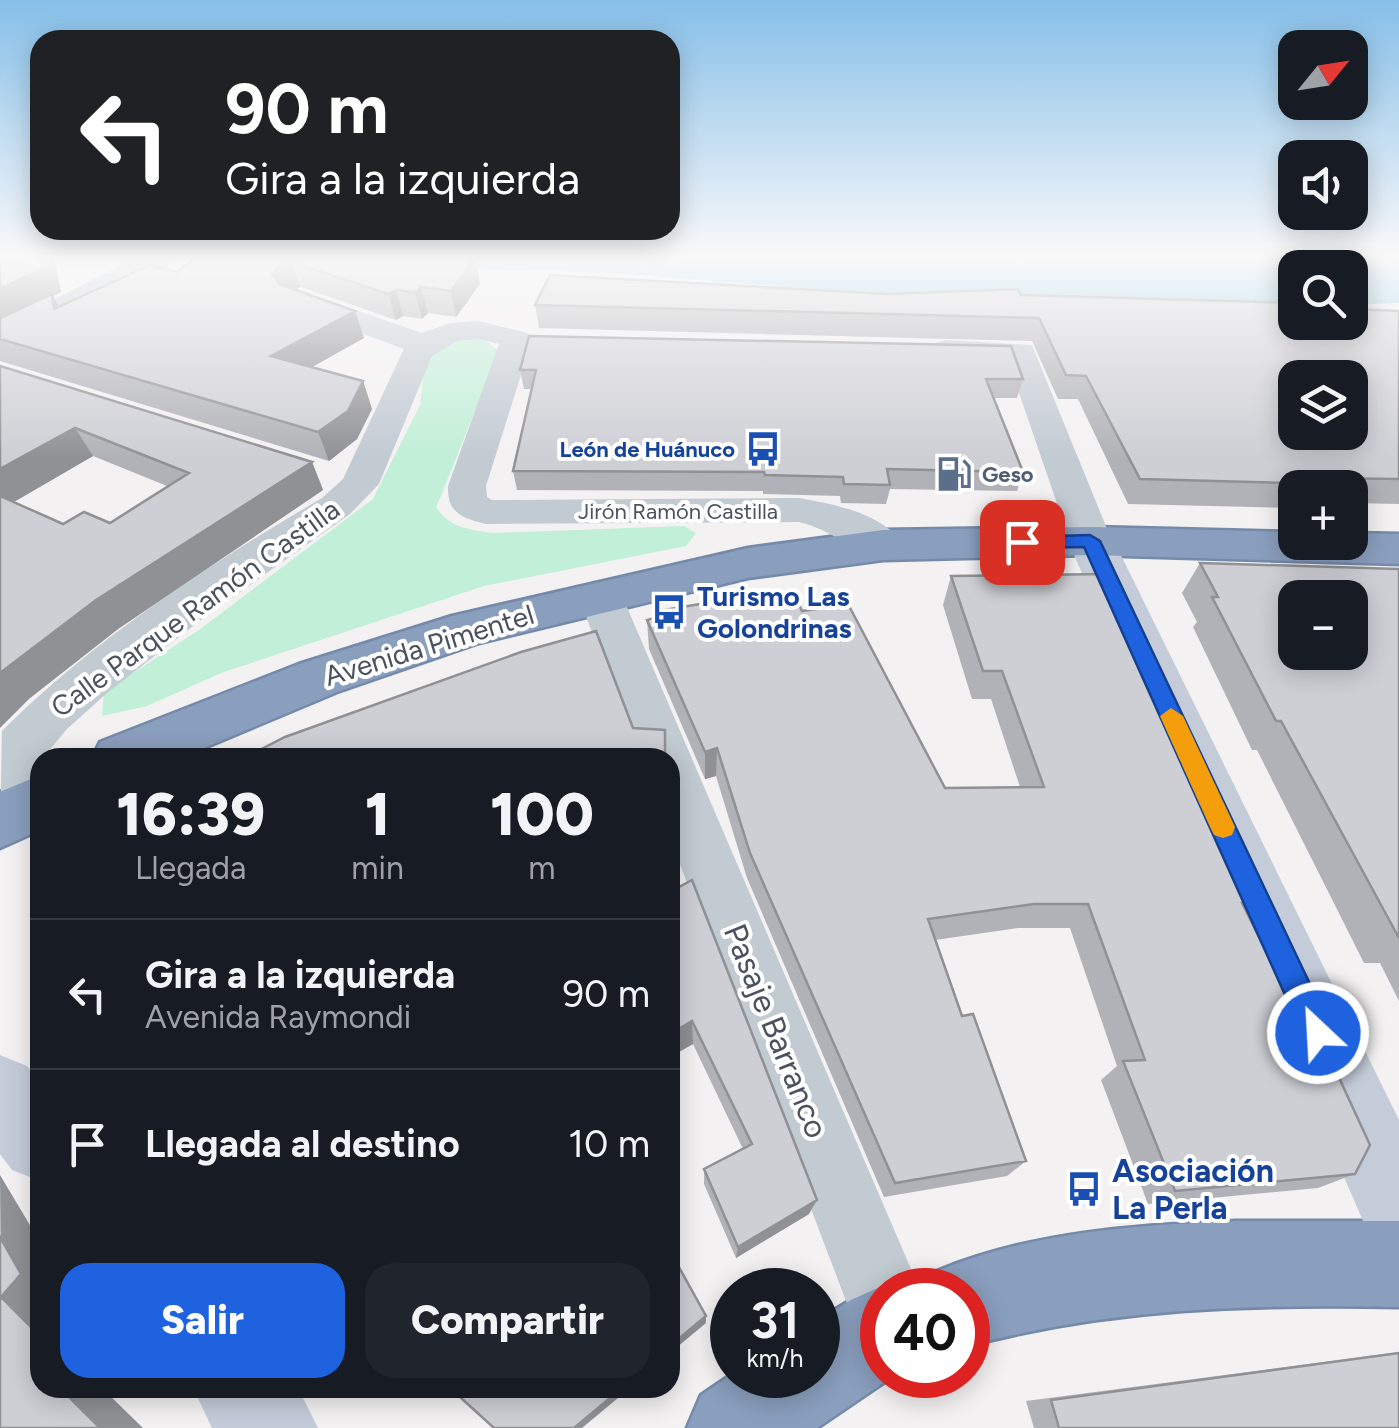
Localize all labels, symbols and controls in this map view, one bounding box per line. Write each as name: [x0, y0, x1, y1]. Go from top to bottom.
north arrow: [1278, 30, 1368, 120]
map controls: [1278, 30, 1368, 670]
text: 90 m: [225, 66, 389, 151]
icon: left: [60, 70, 190, 200]
button: sound: [1278, 140, 1368, 230]
text: Gira a la izquierda: [225, 151, 580, 205]
button: search: [1278, 250, 1368, 340]
button: layers: [1278, 360, 1368, 450]
bus stop icon: León de Huánuco: [744, 430, 782, 468]
place label: León de Huánuco: [560, 436, 735, 463]
fuel station icon: Geso: [935, 455, 973, 493]
place label: Geso: [982, 461, 1034, 488]
button: +: [1278, 470, 1368, 560]
street label: Calle Parque Ramón Castilla: [44, 492, 346, 724]
street label: Jirón Ramón Castilla: [578, 498, 778, 525]
pin: [980, 500, 1065, 585]
icon: arrive: [995, 515, 1050, 570]
place label: Turismo Las Golondrinas: [697, 579, 852, 645]
button: −: [1278, 580, 1368, 670]
bus stop icon: Turismo Las Golondrinas: [650, 593, 688, 631]
street label: Avenida Pimentel: [320, 597, 538, 693]
text: 16:39: [116, 778, 265, 850]
text: 1: [365, 778, 390, 850]
text: 100: [490, 778, 594, 850]
text: Llegada: [135, 849, 246, 887]
text: min: [351, 849, 404, 887]
text: m: [528, 849, 556, 887]
street label: Pasaje Barranco: [716, 919, 836, 1143]
text: Gira a la izquierda: [145, 952, 455, 998]
icon: left: [60, 967, 115, 1022]
text: 90 m: [562, 971, 650, 1017]
position arrow: [1266, 981, 1370, 1085]
text: Avenida Raymondi: [145, 998, 411, 1036]
icon: arrive: [60, 1117, 115, 1172]
text: Llegada al destino: [145, 1121, 460, 1167]
text: 10 m: [568, 1121, 650, 1167]
place label: Asociación La Perla: [1112, 1152, 1274, 1227]
bus stop icon: Asociación La Perla: [1065, 1170, 1103, 1208]
button: Salir: [60, 1263, 345, 1378]
button: Compartir: [365, 1263, 650, 1378]
speed limit sign: 40: [860, 1268, 990, 1398]
text: 31: [751, 1290, 799, 1351]
text: km/h: [746, 1343, 804, 1373]

